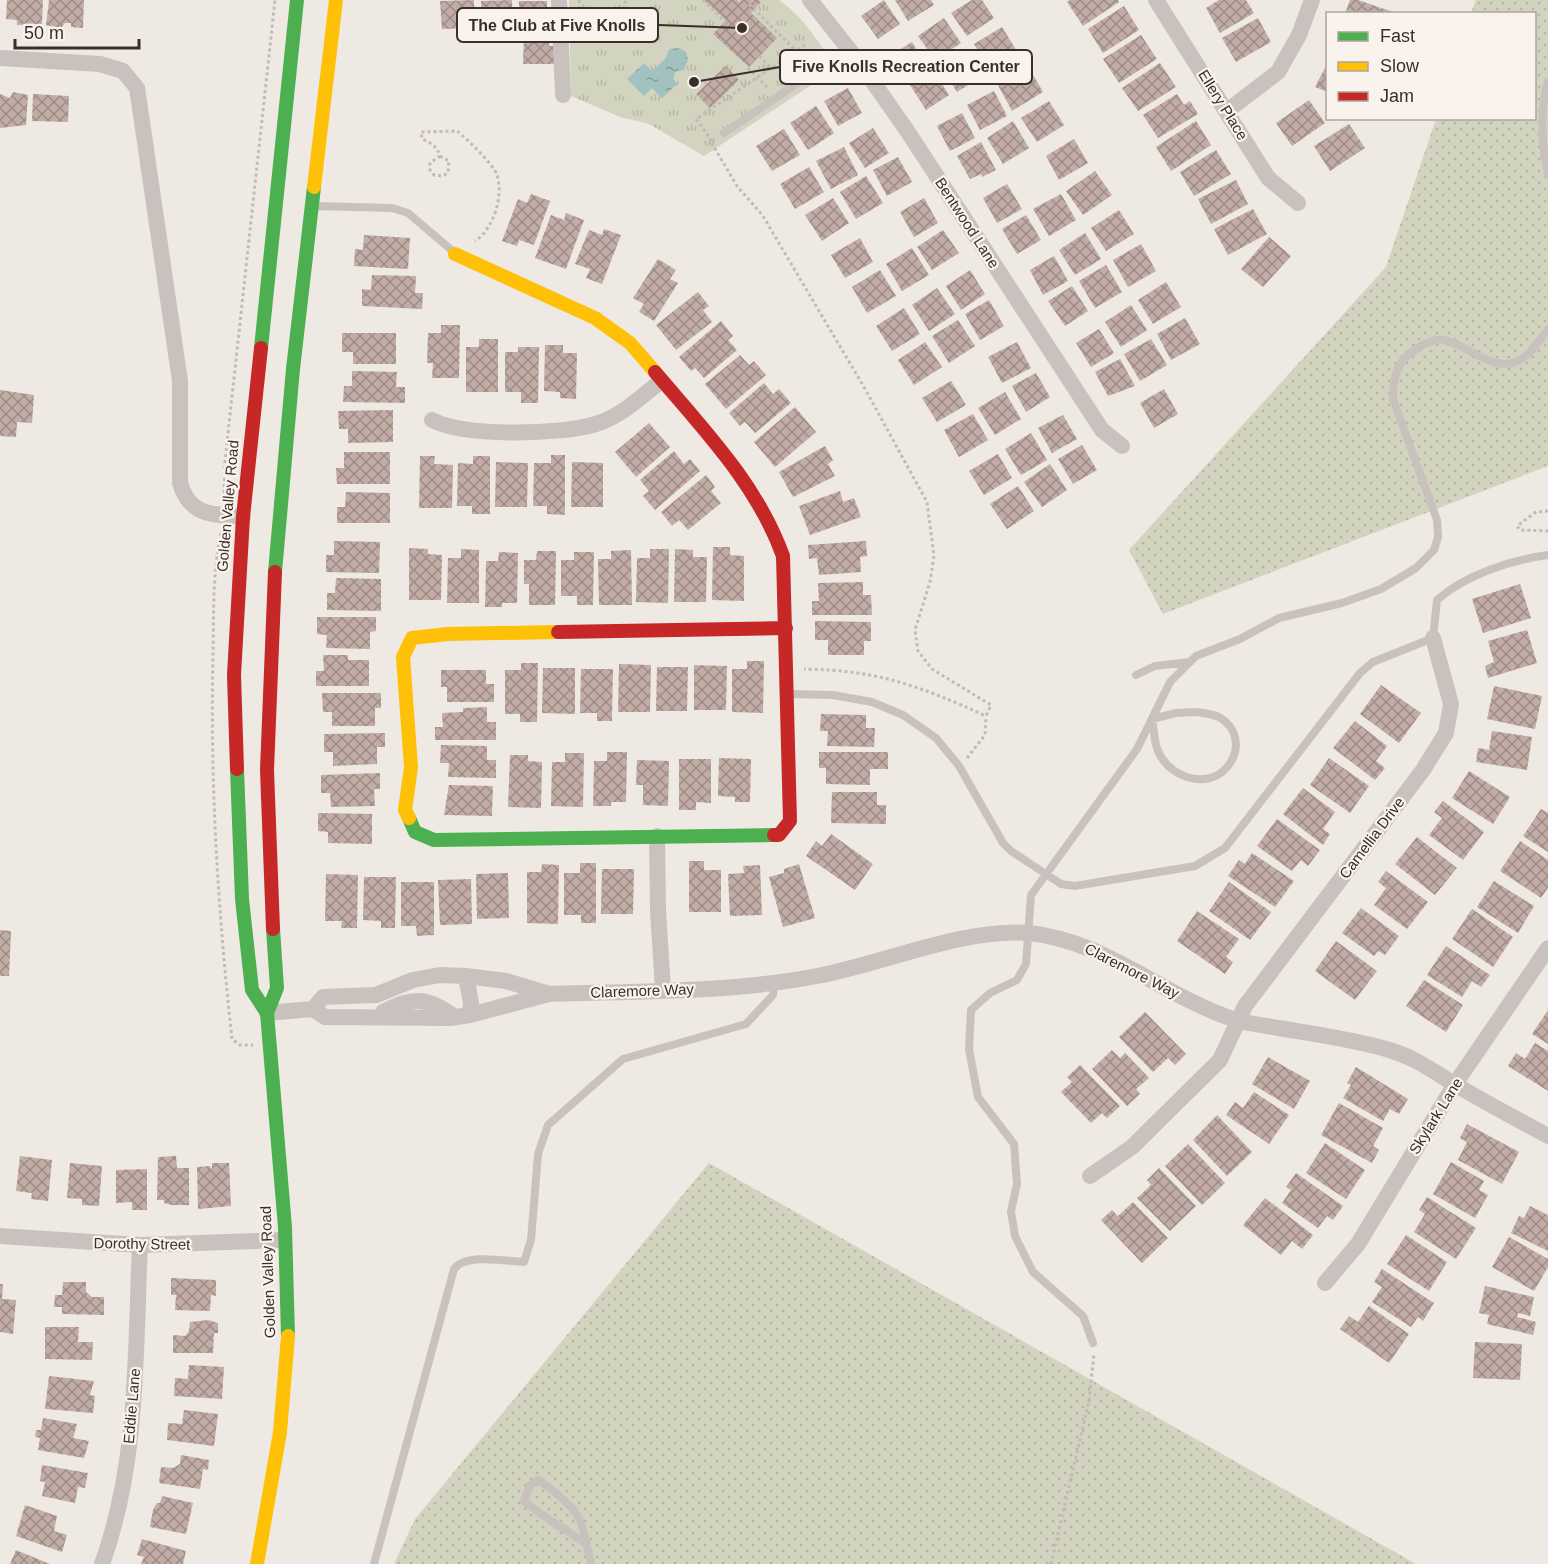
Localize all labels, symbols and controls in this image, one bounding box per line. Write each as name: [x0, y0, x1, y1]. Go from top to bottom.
callout: The Club at Five Knolls: [457, 8, 658, 42]
scale bar: [15, 12, 140, 50]
legend: [1326, 12, 1536, 120]
text: The Club at Five Knolls: [469, 17, 646, 34]
text: 50 m: [24, 23, 64, 43]
text: Fast: [1380, 26, 1415, 46]
callout: Five Knolls Recreation Center: [780, 50, 1032, 84]
text: Slow: [1380, 56, 1420, 76]
text: Five Knolls Recreation Center: [792, 58, 1020, 75]
street label: Ellery Place: [1195, 67, 1252, 143]
text: Jam: [1380, 86, 1414, 106]
street label: Bentwood Lane: [932, 174, 1003, 271]
street label: Golden Valley Road: [213, 439, 242, 573]
street label: Camellia Drive: [1335, 794, 1408, 882]
street label: Claremore Way: [1082, 939, 1183, 1002]
street label: Claremore Way: [590, 980, 695, 1001]
street label: Skylark Lane: [1405, 1074, 1466, 1157]
street label: Golden Valley Road: [257, 1206, 278, 1338]
street label: Dorothy Street: [94, 1234, 191, 1253]
street label: Eddie Lane: [120, 1367, 143, 1445]

